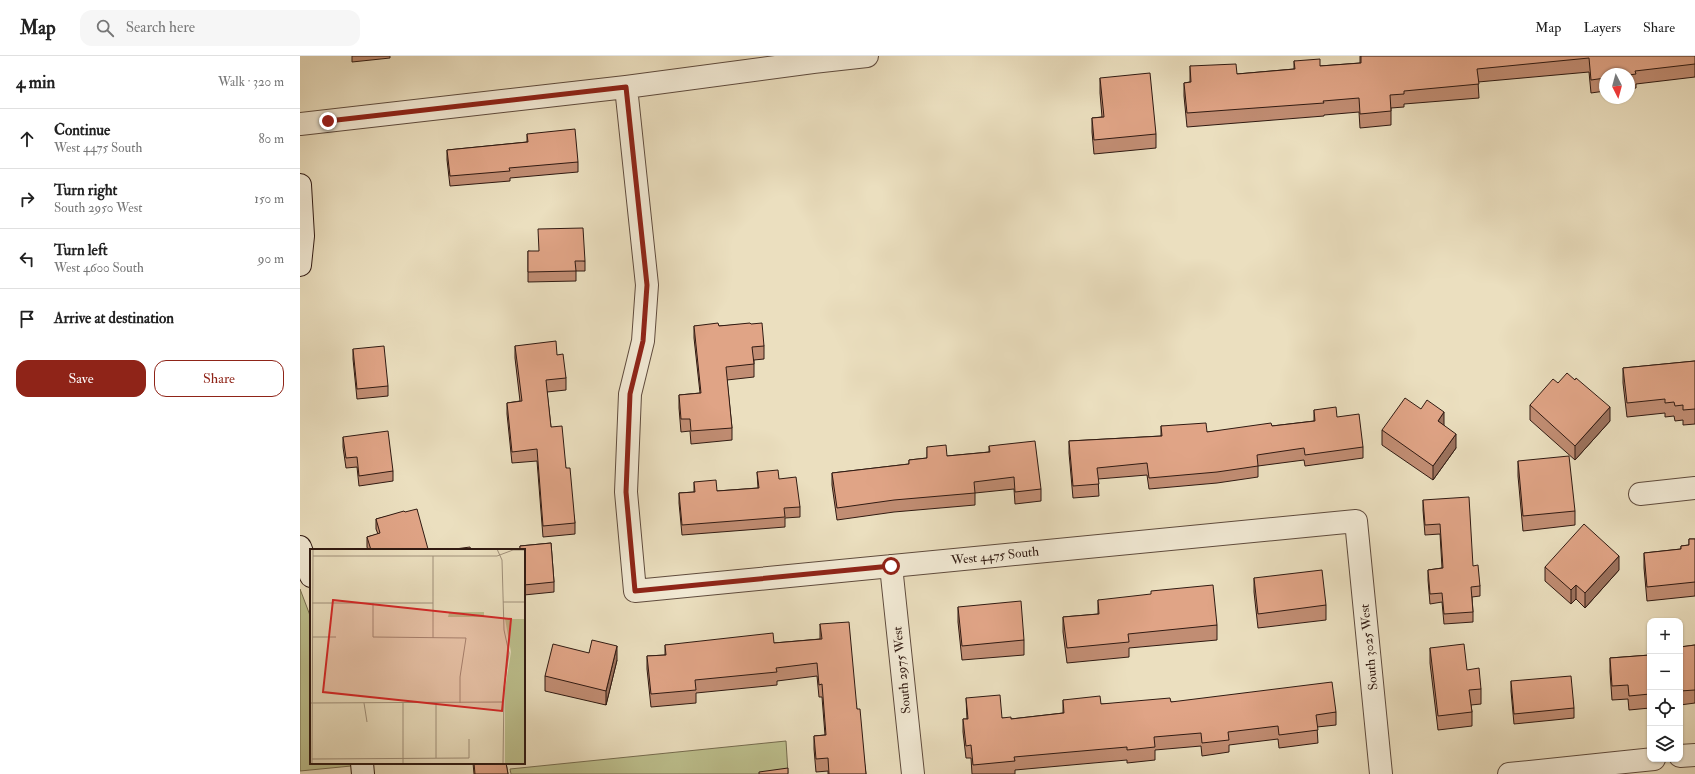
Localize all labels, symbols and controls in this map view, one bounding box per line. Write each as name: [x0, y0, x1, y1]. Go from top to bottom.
search box: [80, 10, 360, 46]
text: Map: [20, 16, 56, 40]
icon: search: [94, 17, 116, 39]
text: Search here: [126, 18, 195, 37]
text: Map: [1535, 19, 1561, 36]
text: Layers: [1583, 19, 1621, 36]
text: Share: [1643, 19, 1675, 36]
north arrow: [1599, 68, 1635, 104]
text: 4 min: [16, 72, 55, 93]
text: Walk · 320 m: [218, 74, 284, 90]
route end: [319, 112, 337, 130]
text: Continue: [54, 121, 110, 140]
icon: ahead: [16, 128, 38, 150]
text: 80 m: [258, 131, 284, 147]
text: West 4475 South: [54, 140, 142, 156]
text: Turn right: [54, 181, 117, 200]
icon: right: [16, 188, 38, 210]
text: 150 m: [254, 191, 284, 207]
text: South 2950 West: [54, 200, 142, 216]
text: Turn left: [54, 241, 108, 260]
icon: left: [16, 248, 38, 270]
text: 90 m: [258, 251, 284, 267]
text: West 4600 South: [54, 260, 144, 276]
icon: arrive: [16, 308, 38, 330]
text: Arrive at destination: [54, 309, 174, 328]
button: Save: [16, 360, 146, 397]
button: Share: [154, 360, 284, 397]
street label: West 4475 South: [949, 543, 1040, 569]
inset map: [310, 549, 525, 764]
route start: [882, 557, 900, 575]
street label: South 3025 West: [1357, 603, 1381, 691]
map controls: [1647, 618, 1683, 762]
button: +: [1647, 618, 1683, 654]
street label: South 2975 West: [889, 626, 915, 714]
button: −: [1647, 654, 1683, 690]
button: locate: [1647, 690, 1683, 726]
button: layers: [1647, 726, 1683, 762]

